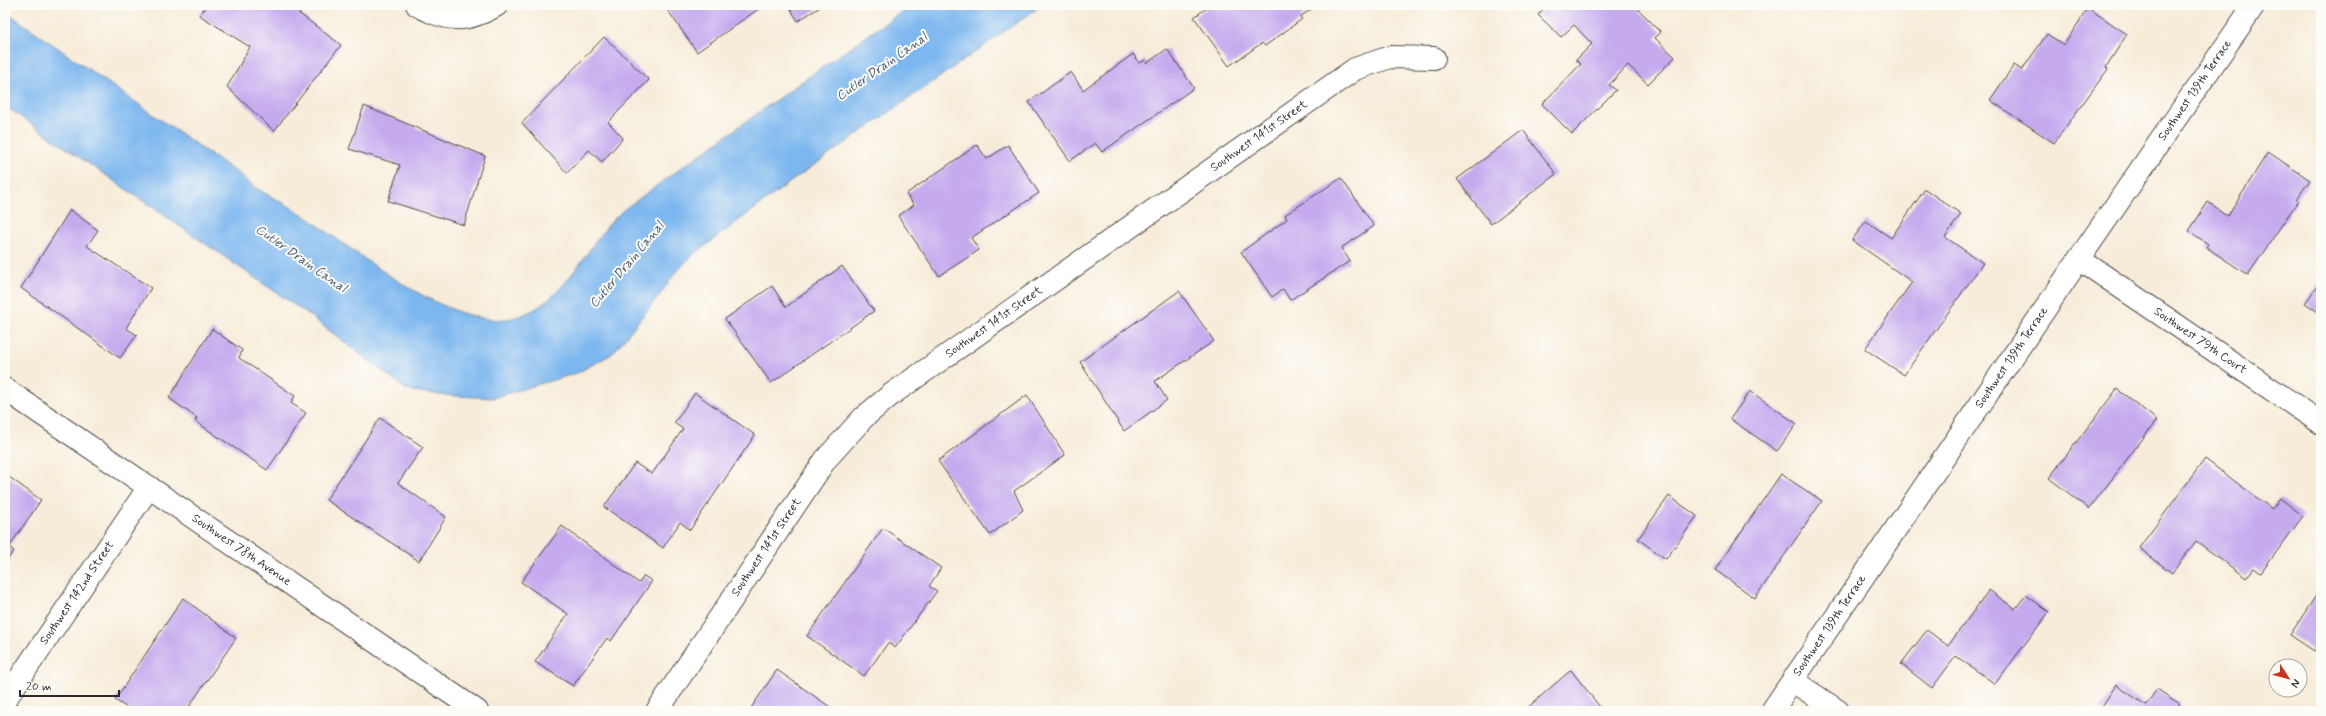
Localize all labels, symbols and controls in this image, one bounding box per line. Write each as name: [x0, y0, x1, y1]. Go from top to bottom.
water label: Cutler Drain Canal: [833, 29, 932, 105]
street label: Southwest 139th Terrace: [2155, 37, 2236, 144]
street label: Southwest 141st Street: [1208, 97, 1311, 176]
water label: Cutler Drain Canal: [586, 218, 669, 312]
water label: Cutler Drain Canal: [252, 221, 351, 297]
street label: Southwest 141st Street: [942, 283, 1046, 362]
street label: Southwest 139th Terrace: [1972, 304, 2052, 412]
street label: Southwest 79th Court: [2150, 304, 2250, 378]
street label: Southwest 141st Street: [728, 495, 805, 600]
street label: Southwest 78th Avenue: [189, 511, 294, 590]
street label: Southwest 142nd Street: [36, 538, 118, 648]
street label: Southwest 139th Terrace: [1790, 572, 1870, 680]
north arrow: [2268, 658, 2308, 698]
scale bar: [20, 672, 119, 698]
text: N: [2287, 676, 2303, 690]
text: 20 m: [26, 679, 52, 695]

